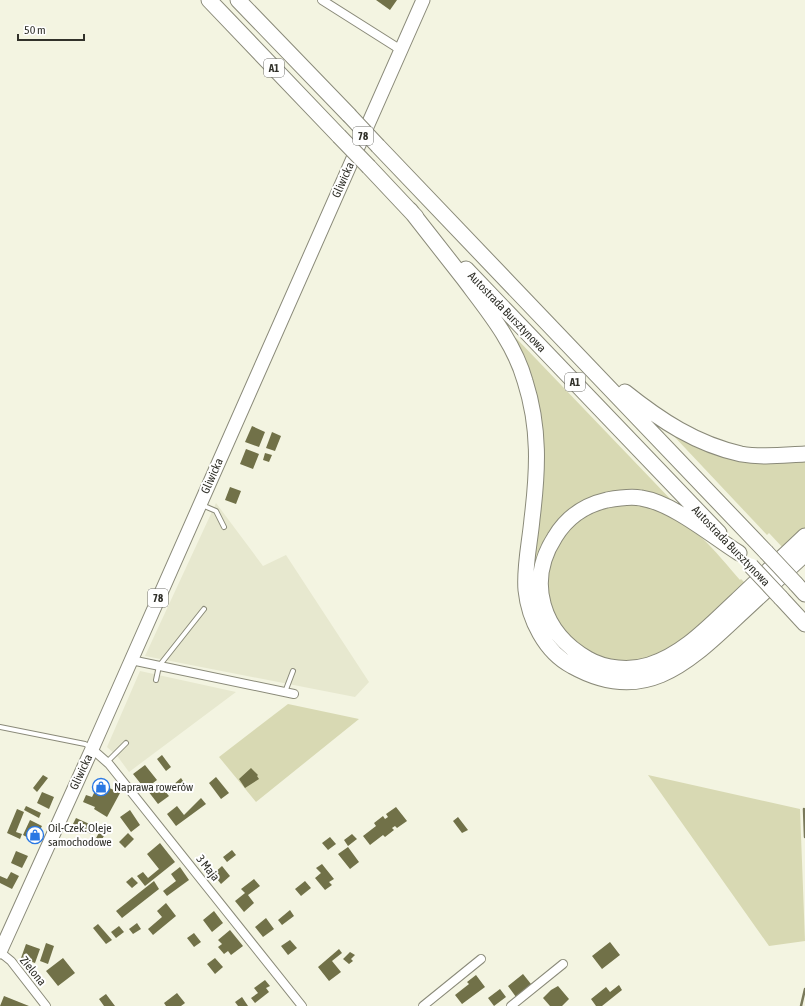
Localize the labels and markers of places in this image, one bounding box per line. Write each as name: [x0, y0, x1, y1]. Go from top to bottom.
shop icon: Naprawa rowerów: [91, 777, 111, 797]
place label: Naprawa rowerów: [114, 780, 193, 794]
place label: Oil-Czek. Oleje samochodowe: [48, 821, 112, 849]
shop icon: Oil-Czek. Oleje samochodowe: [25, 825, 45, 845]

